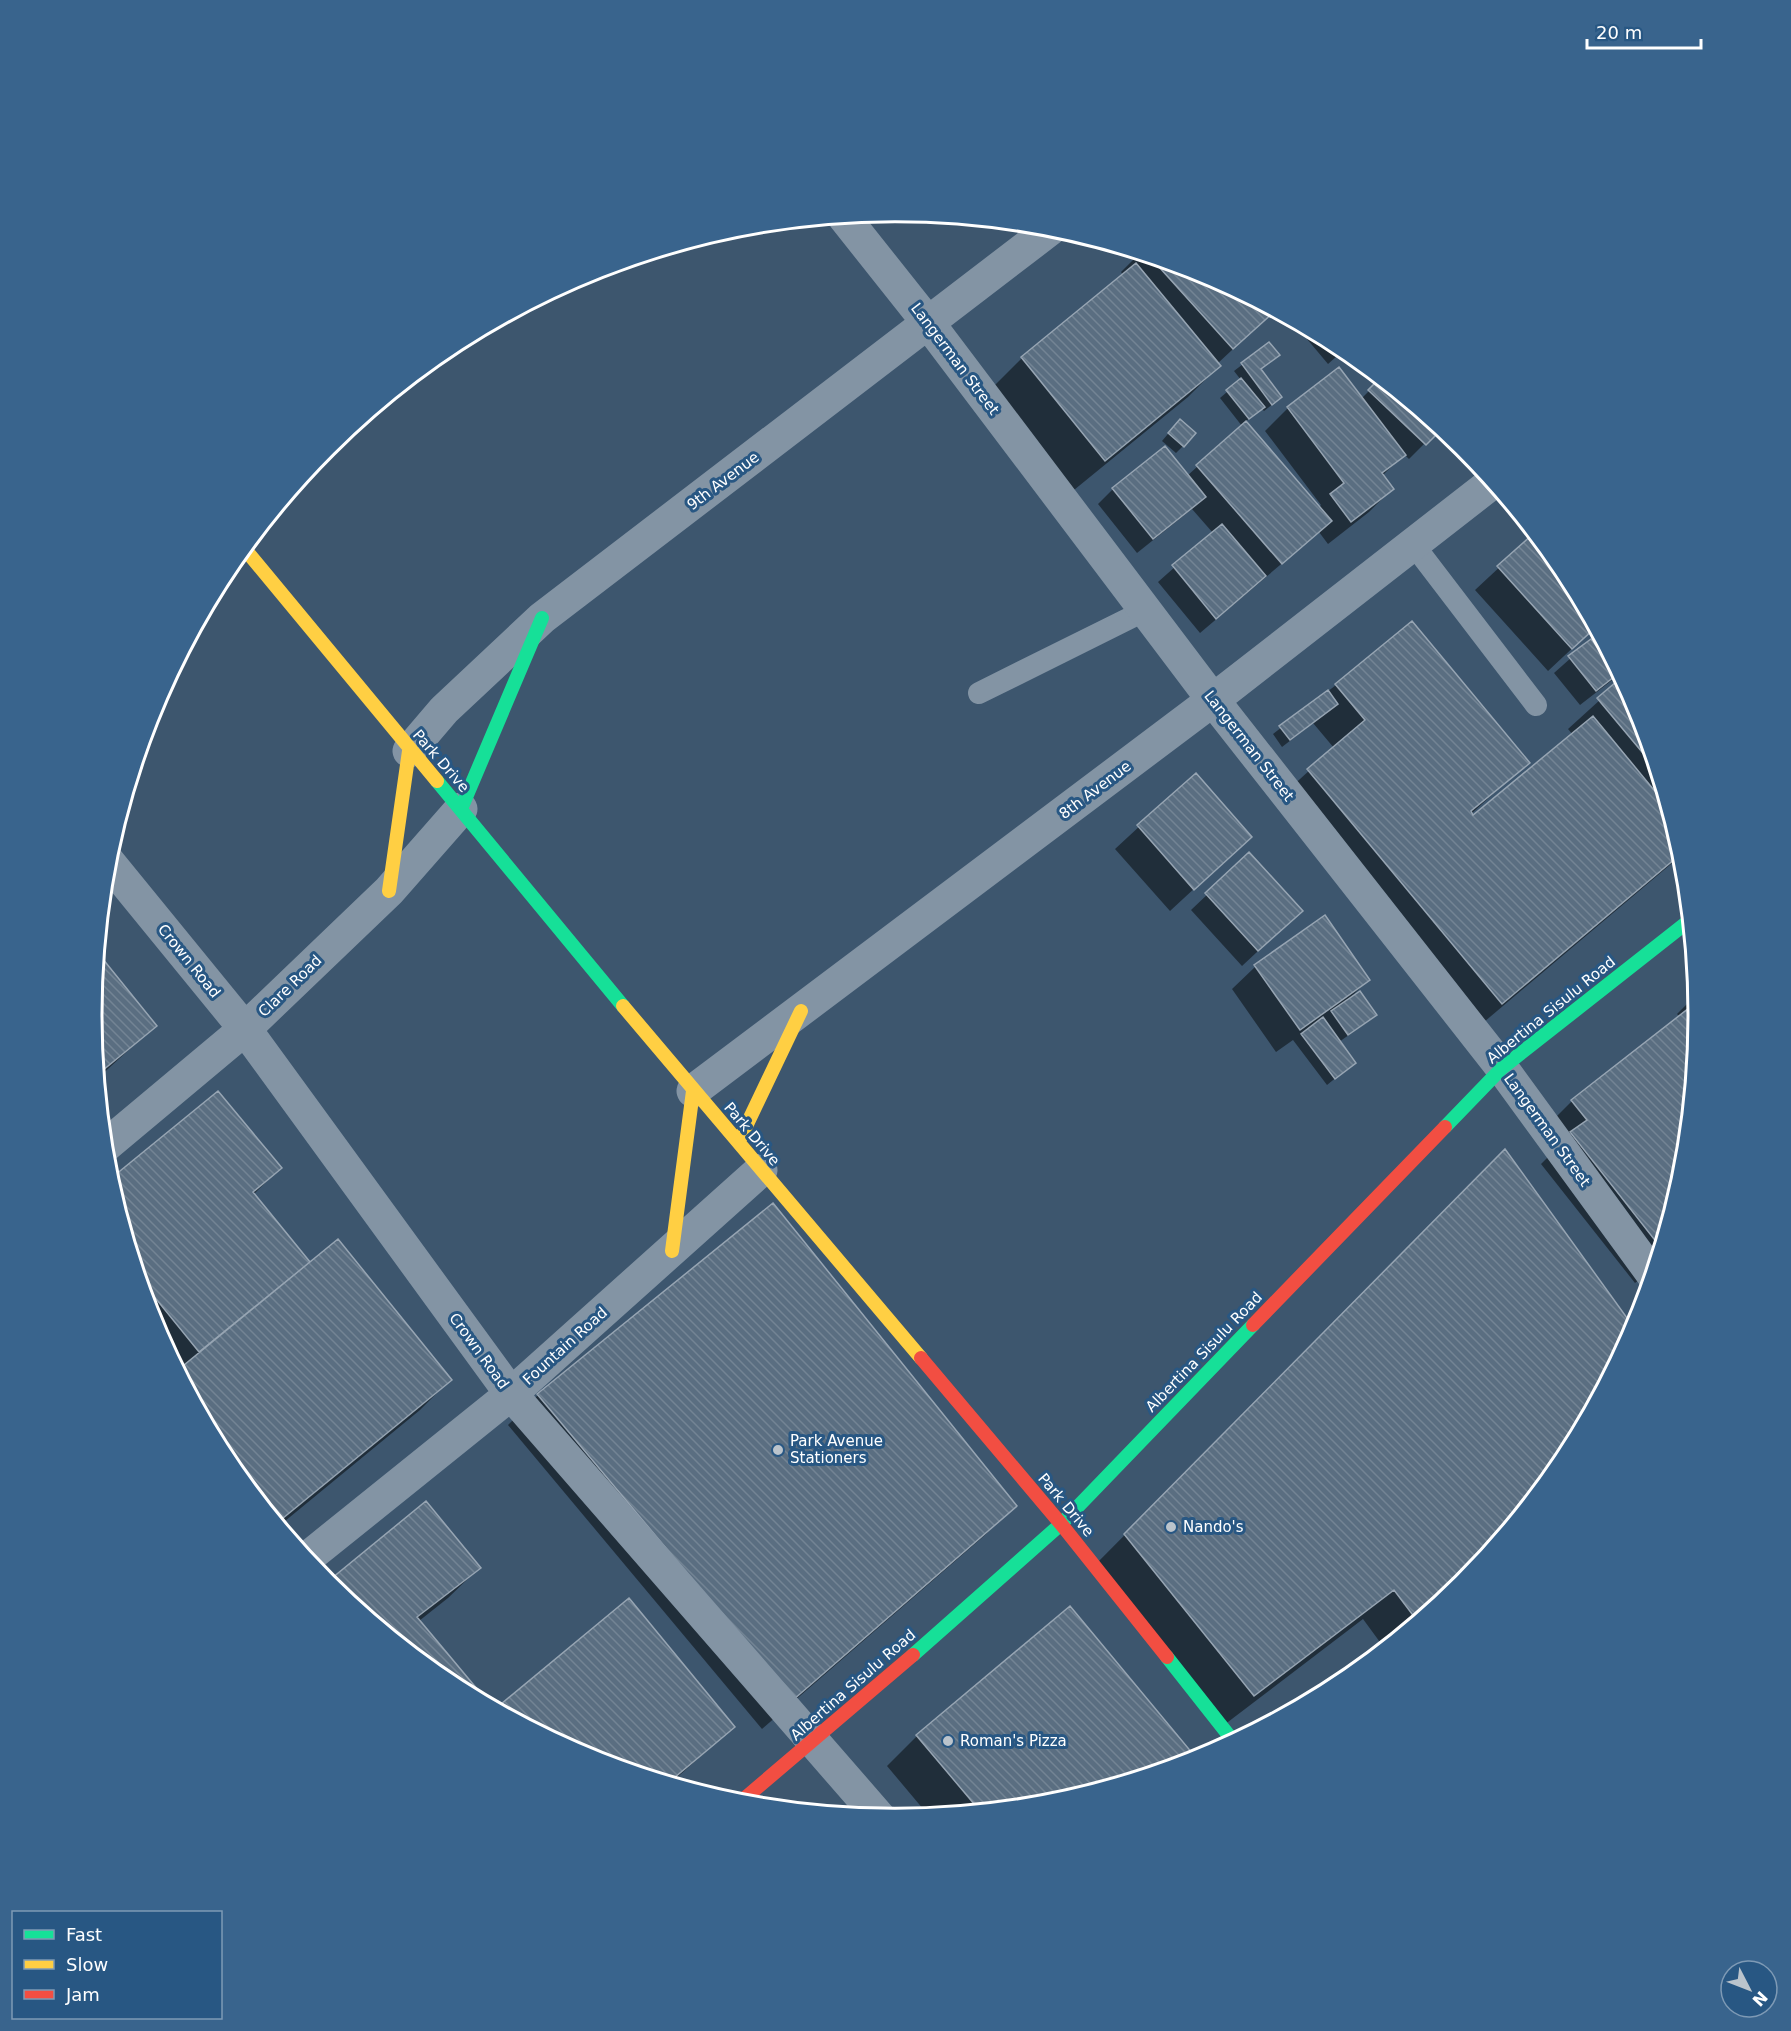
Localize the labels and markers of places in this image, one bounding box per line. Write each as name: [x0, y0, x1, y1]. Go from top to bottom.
place label: Park Avenue Stationers: [790, 1432, 883, 1467]
marker: Park Avenue Stationers: [771, 1443, 785, 1457]
place label: Nando's: [1183, 1518, 1244, 1536]
marker: Nando's: [1164, 1520, 1178, 1534]
place label: Roman's Pizza: [960, 1732, 1067, 1750]
marker: Roman's Pizza: [941, 1734, 955, 1748]

